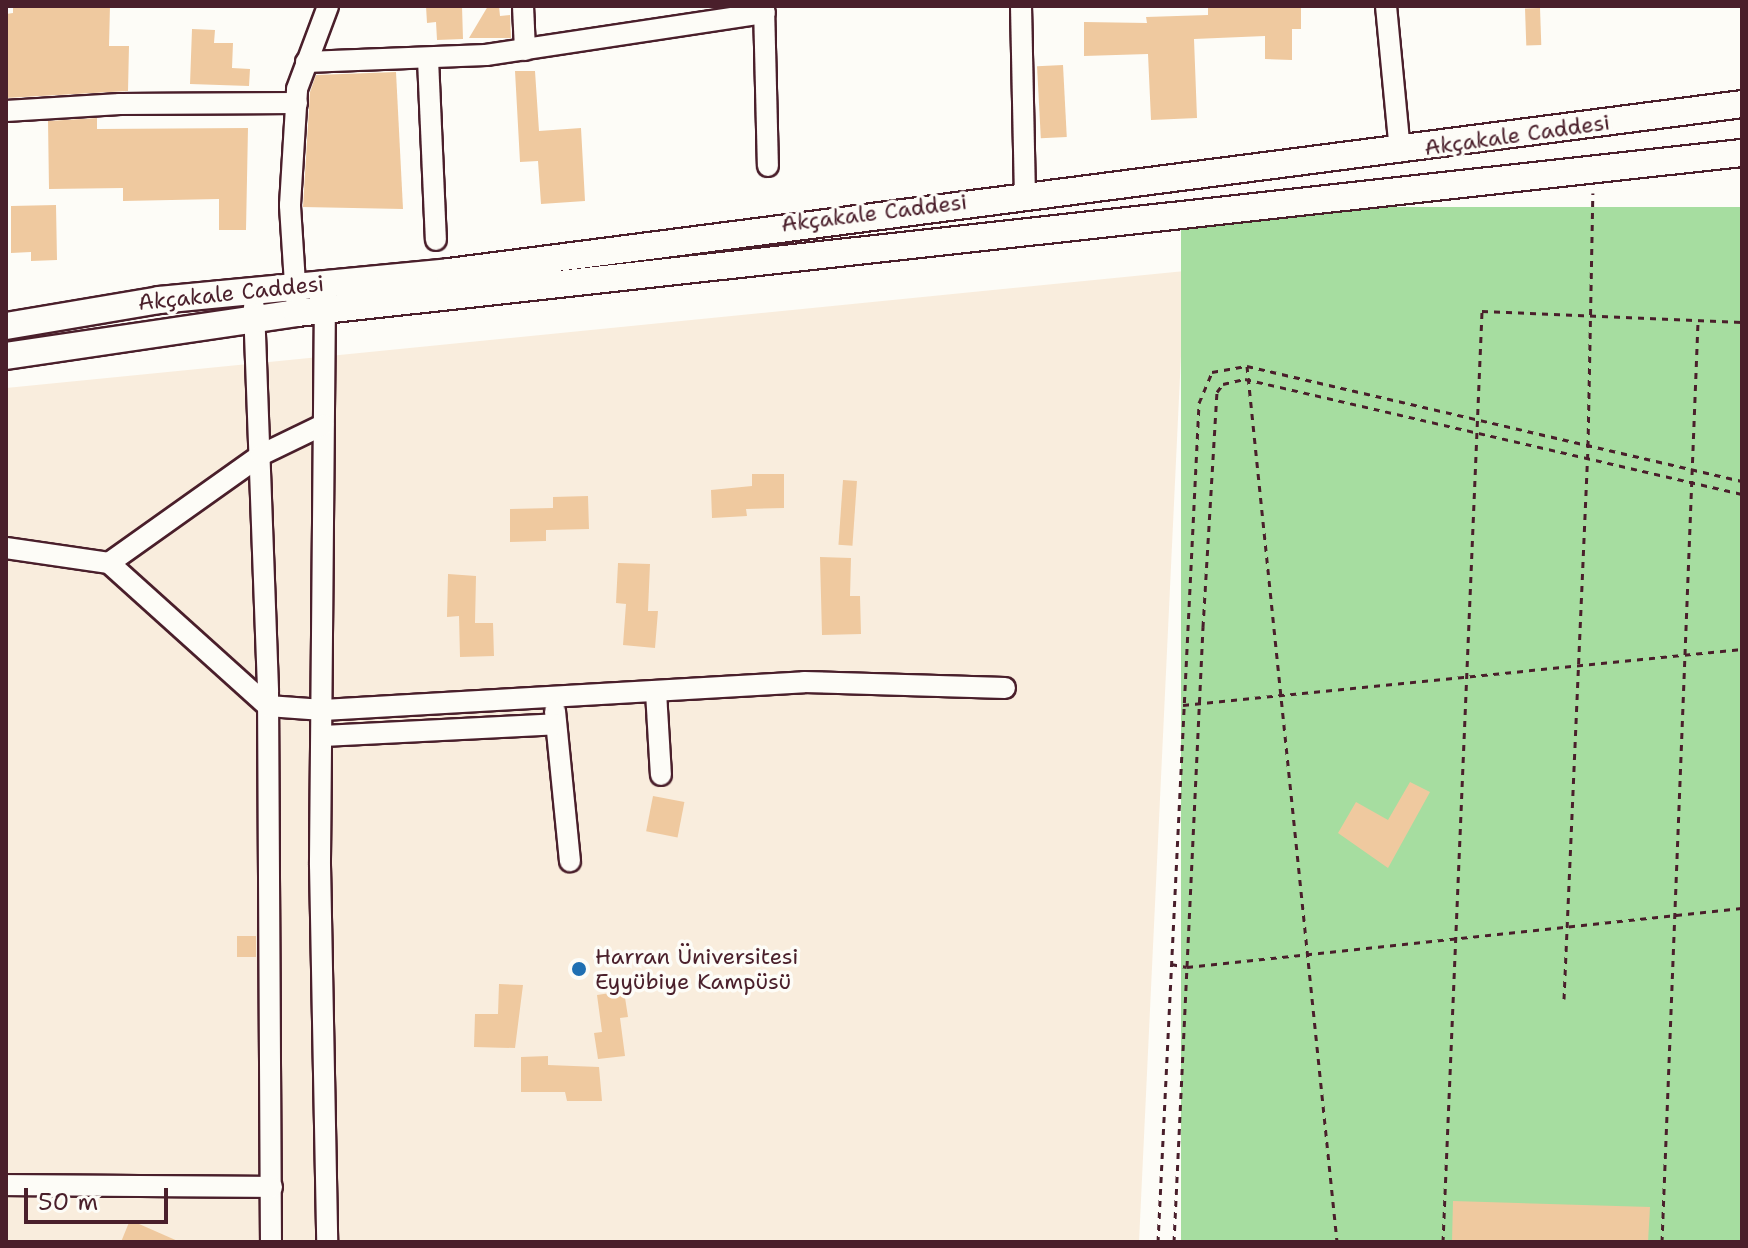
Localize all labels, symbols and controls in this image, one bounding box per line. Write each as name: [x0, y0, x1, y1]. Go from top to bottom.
street label: Akçakale Caddesi: [1423, 109, 1611, 161]
street label: Akçakale Caddesi: [780, 188, 968, 238]
street label: Akçakale Caddesi: [137, 270, 325, 316]
place label: Harran Üniversitesi Eyyübiye Kampüsü: [595, 943, 798, 994]
marker: Harran Üniversitesi Eyyübiye Kampüsü: [570, 960, 588, 978]
scale bar: [28, 1172, 172, 1222]
text: 50 m: [38, 1186, 98, 1218]

